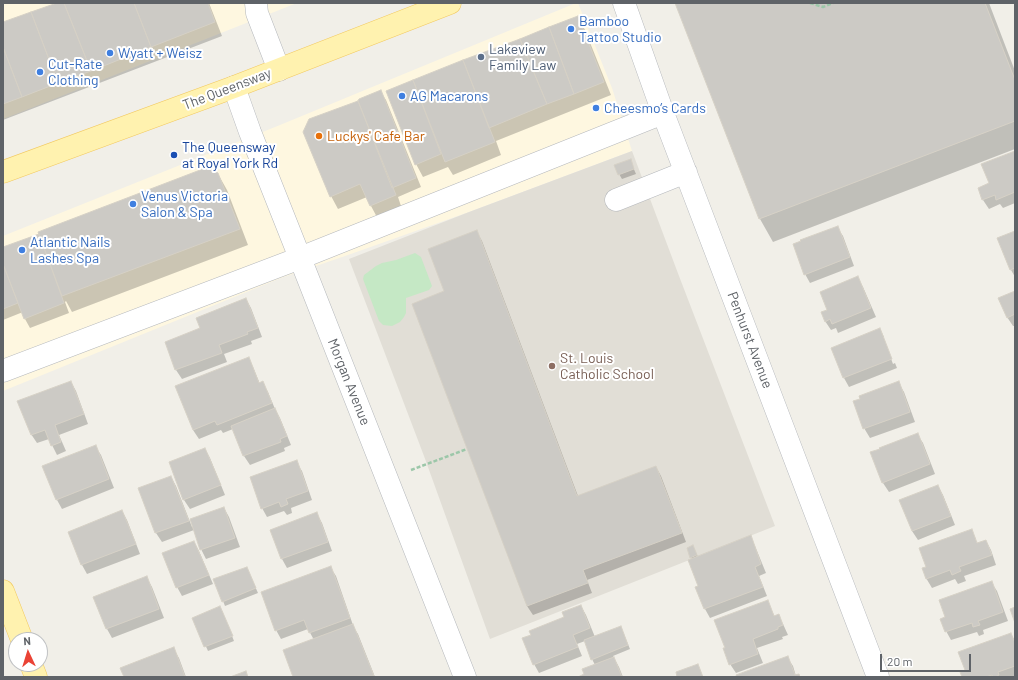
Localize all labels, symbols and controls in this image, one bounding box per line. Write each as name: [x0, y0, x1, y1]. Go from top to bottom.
place label: Bamboo Tattoo Studio: [579, 13, 662, 46]
marker: Bamboo Tattoo Studio: [566, 24, 576, 34]
place label: Lakeview Family Law: [489, 41, 556, 74]
place label: Wyatt + Weisz: [118, 45, 202, 61]
marker: Wyatt + Weisz: [105, 48, 115, 58]
marker: Lakeview Family Law: [476, 52, 486, 62]
place label: Cut-Rate Clothing: [48, 56, 102, 88]
street label: The Queensway: [180, 64, 274, 114]
marker: Cut-Rate Clothing: [35, 67, 45, 77]
place label: AG Macarons: [410, 88, 488, 104]
marker: AG Macarons: [397, 91, 407, 101]
place label: Cheesmo’s Cards: [604, 100, 706, 116]
marker: Cheesmo’s Cards: [591, 103, 601, 113]
place label: Luckys' Cafe Bar: [327, 128, 425, 144]
marker: Luckys' Cafe Bar: [314, 131, 324, 141]
place label: The Queensway at Royal York Rd: [182, 139, 278, 172]
marker: The Queensway at Royal York Rd: [169, 150, 179, 160]
place label: Venus Victoria Salon & Spa: [141, 188, 228, 220]
marker: Venus Victoria Salon & Spa: [128, 199, 138, 209]
place label: Atlantic Nails Lashes Spa: [30, 234, 110, 266]
marker: Atlantic Nails Lashes Spa: [17, 245, 27, 255]
street label: Penhurst Avenue: [724, 289, 776, 391]
street label: Morgan Avenue: [324, 336, 374, 428]
place label: St. Louis Catholic School: [560, 350, 654, 382]
marker: St. Louis Catholic School: [547, 361, 557, 371]
north arrow: [8, 632, 48, 672]
text: N: [23, 634, 31, 647]
scale bar: [882, 646, 973, 672]
text: 20 m: [887, 654, 913, 668]

